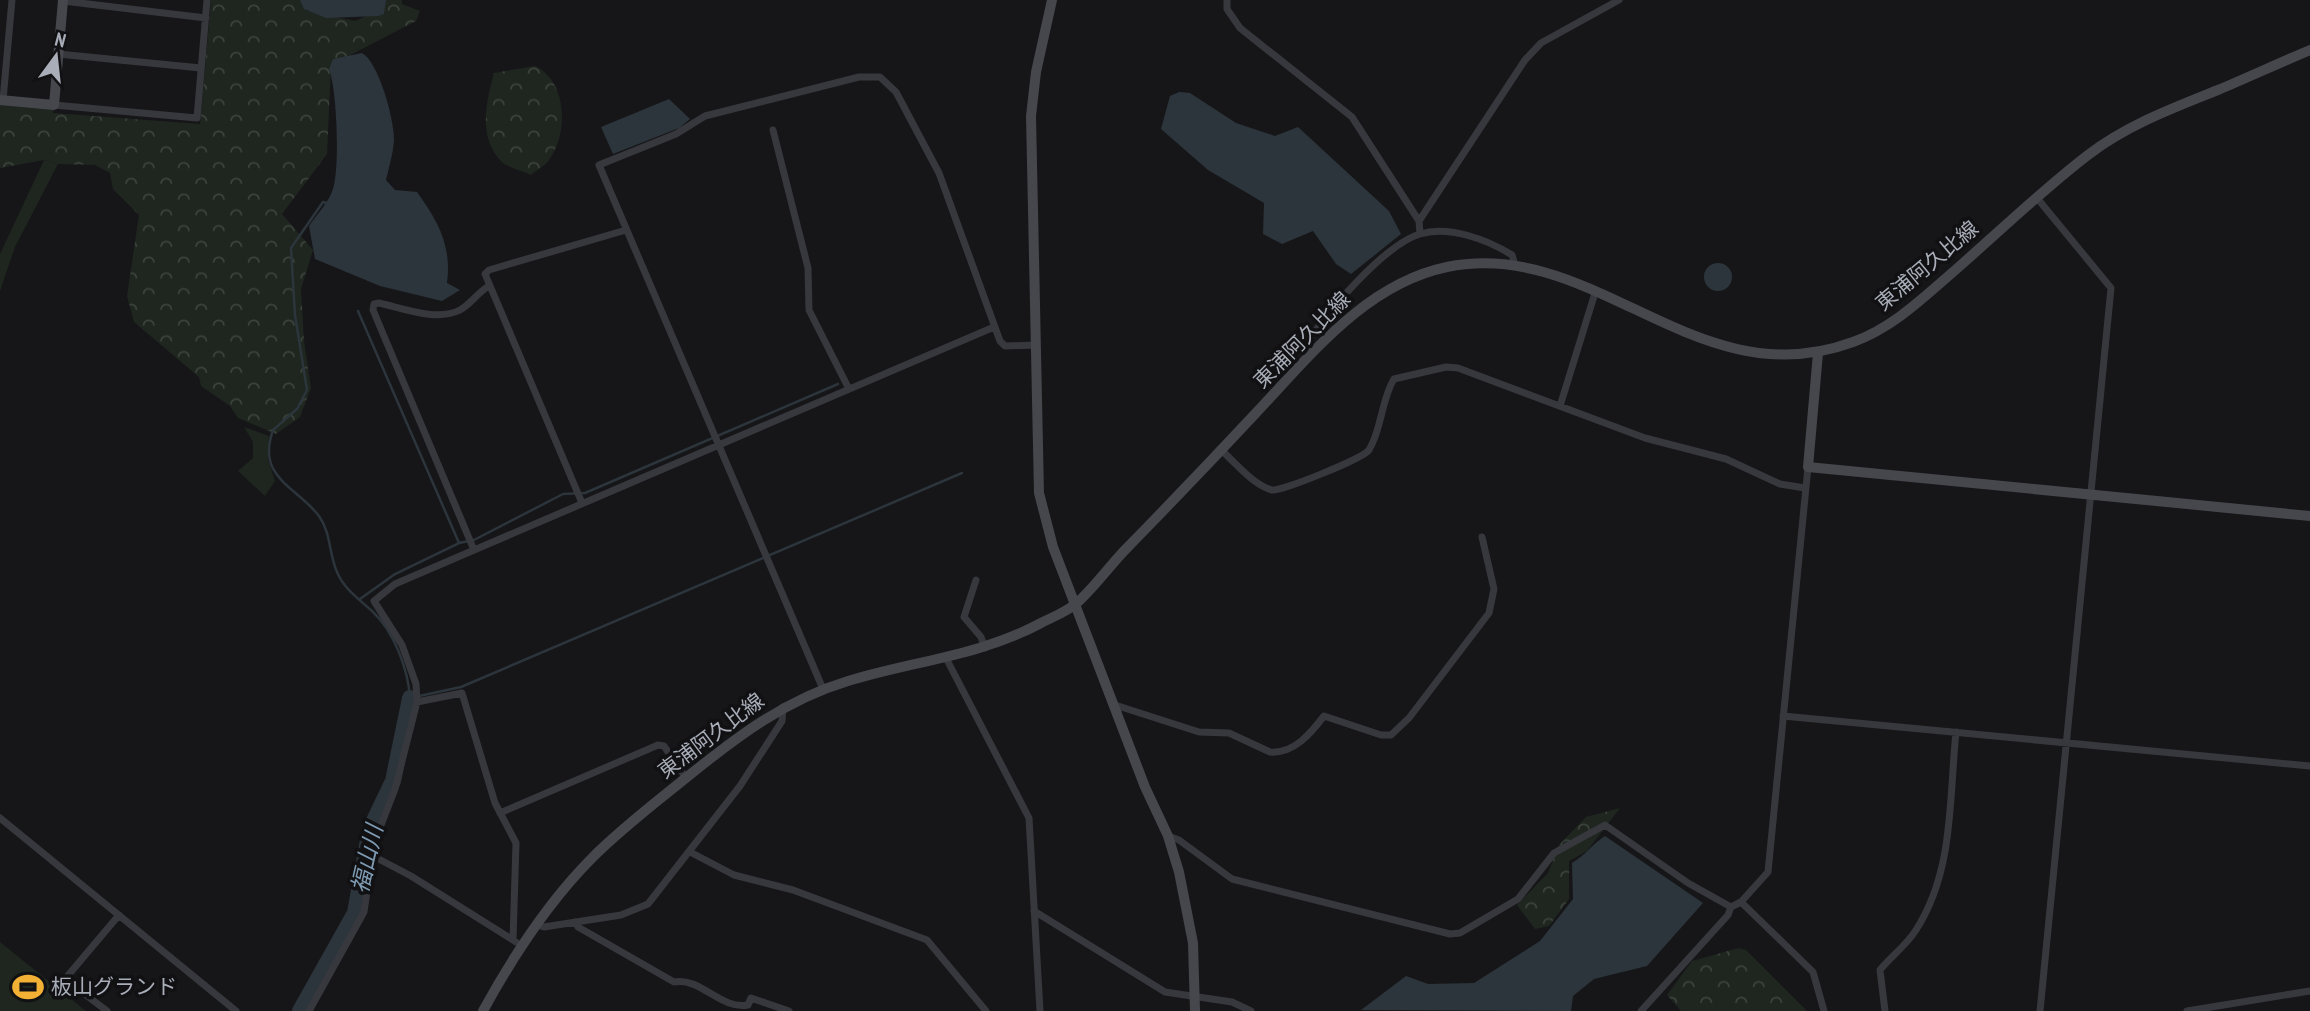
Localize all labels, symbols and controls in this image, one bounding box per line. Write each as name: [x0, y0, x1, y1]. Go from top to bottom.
north arrow: [21, 21, 91, 91]
text: N: [52, 27, 68, 52]
street label: 東浦阿久比線: [1870, 215, 1984, 316]
street label: 東浦阿久比線: [1248, 286, 1356, 394]
street label: 東浦阿久比線: [652, 687, 769, 784]
water label: 福山川: [345, 819, 389, 896]
sports icon: 板山グランド: [11, 970, 45, 1004]
place label: 板山グランド: [51, 973, 177, 1000]

